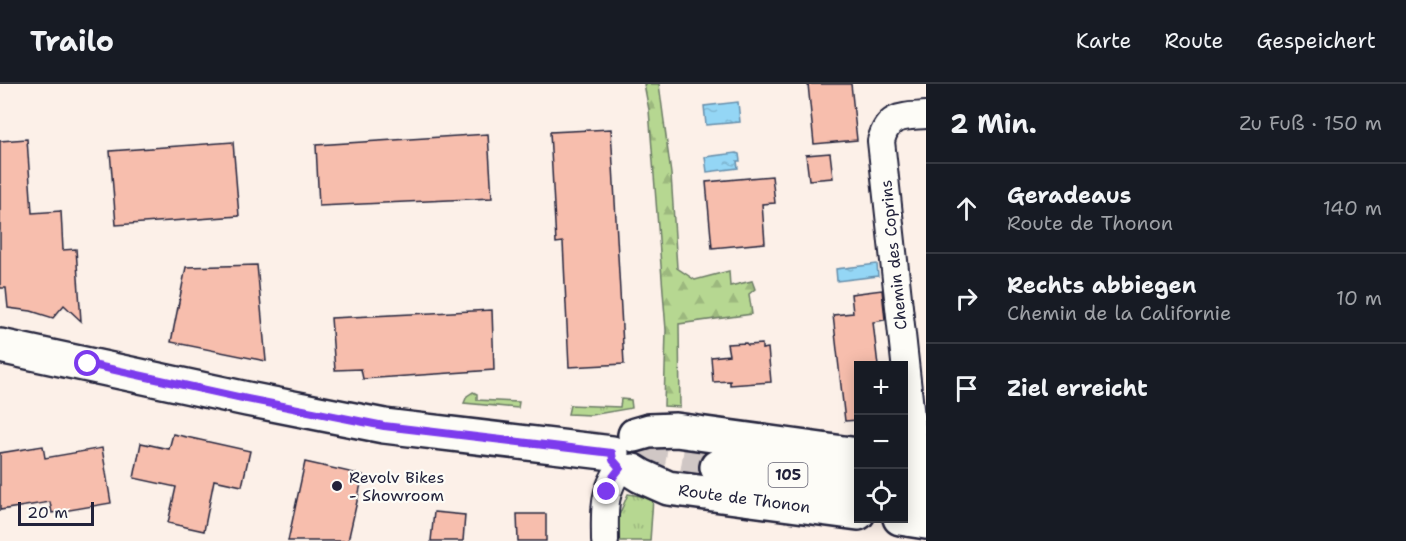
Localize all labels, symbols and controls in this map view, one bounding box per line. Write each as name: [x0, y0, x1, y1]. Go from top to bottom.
text: Trailo: [30, 22, 114, 60]
text: Karte: [1076, 27, 1131, 55]
text: Route: [1164, 27, 1223, 55]
text: Gespeichert: [1256, 27, 1376, 55]
text: 2 Min.: [950, 106, 1037, 141]
text: Zu Fuß · 150 m: [1239, 110, 1382, 136]
street label: Chemin des Coprins: [875, 179, 912, 331]
text: Geradeaus: [1007, 181, 1131, 210]
icon: ahead: [950, 192, 983, 225]
text: 140 m: [1323, 195, 1382, 221]
text: Route de Thonon: [1007, 210, 1173, 236]
text: Rechts abbiegen: [1007, 271, 1196, 300]
icon: right: [950, 282, 983, 315]
text: 10 m: [1336, 285, 1382, 311]
text: Chemin de la Californie: [1007, 300, 1231, 326]
route start: [74, 350, 100, 376]
map controls: [854, 361, 908, 523]
button: +: [854, 361, 908, 415]
icon: arrive: [950, 372, 983, 405]
text: Ziel erreicht: [1007, 374, 1148, 403]
button: −: [854, 415, 908, 469]
road number: 105: [768, 463, 808, 487]
place label: Revolv Bikes - Showroom: [349, 467, 444, 506]
button: locate: [854, 469, 908, 523]
route end: [593, 478, 619, 504]
marker: Revolv Bikes - Showroom: [330, 479, 344, 493]
street label: Route de Thonon: [677, 479, 812, 518]
scale bar: [18, 499, 94, 526]
text: 20 m: [27, 502, 68, 523]

